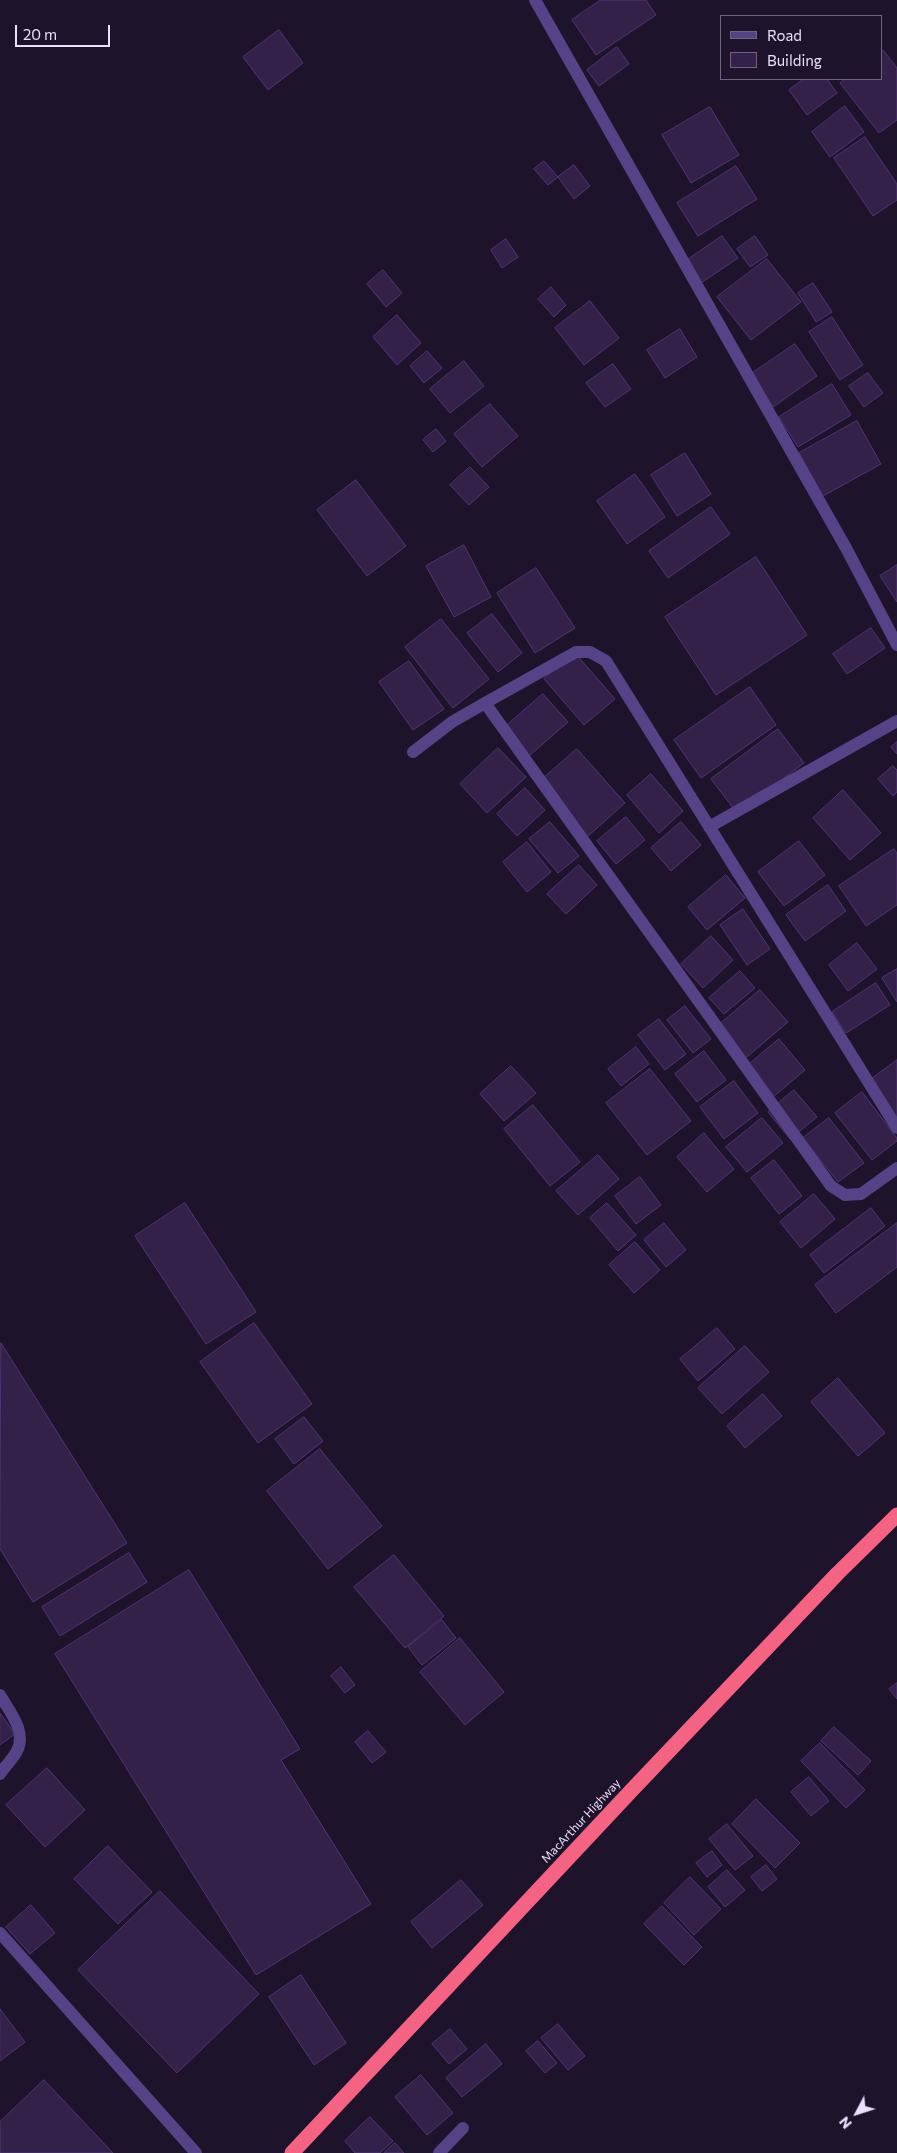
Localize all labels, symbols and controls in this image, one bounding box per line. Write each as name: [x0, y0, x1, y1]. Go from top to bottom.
scale bar: [18, 15, 112, 47]
legend: [720, 15, 882, 80]
text: 20 m: [23, 25, 57, 43]
text: Road: [767, 26, 802, 44]
text: Building: [767, 51, 822, 69]
street label: MacArthur Highway: [538, 1776, 624, 1866]
north arrow: [832, 2088, 882, 2138]
text: N: [835, 2113, 855, 2132]

